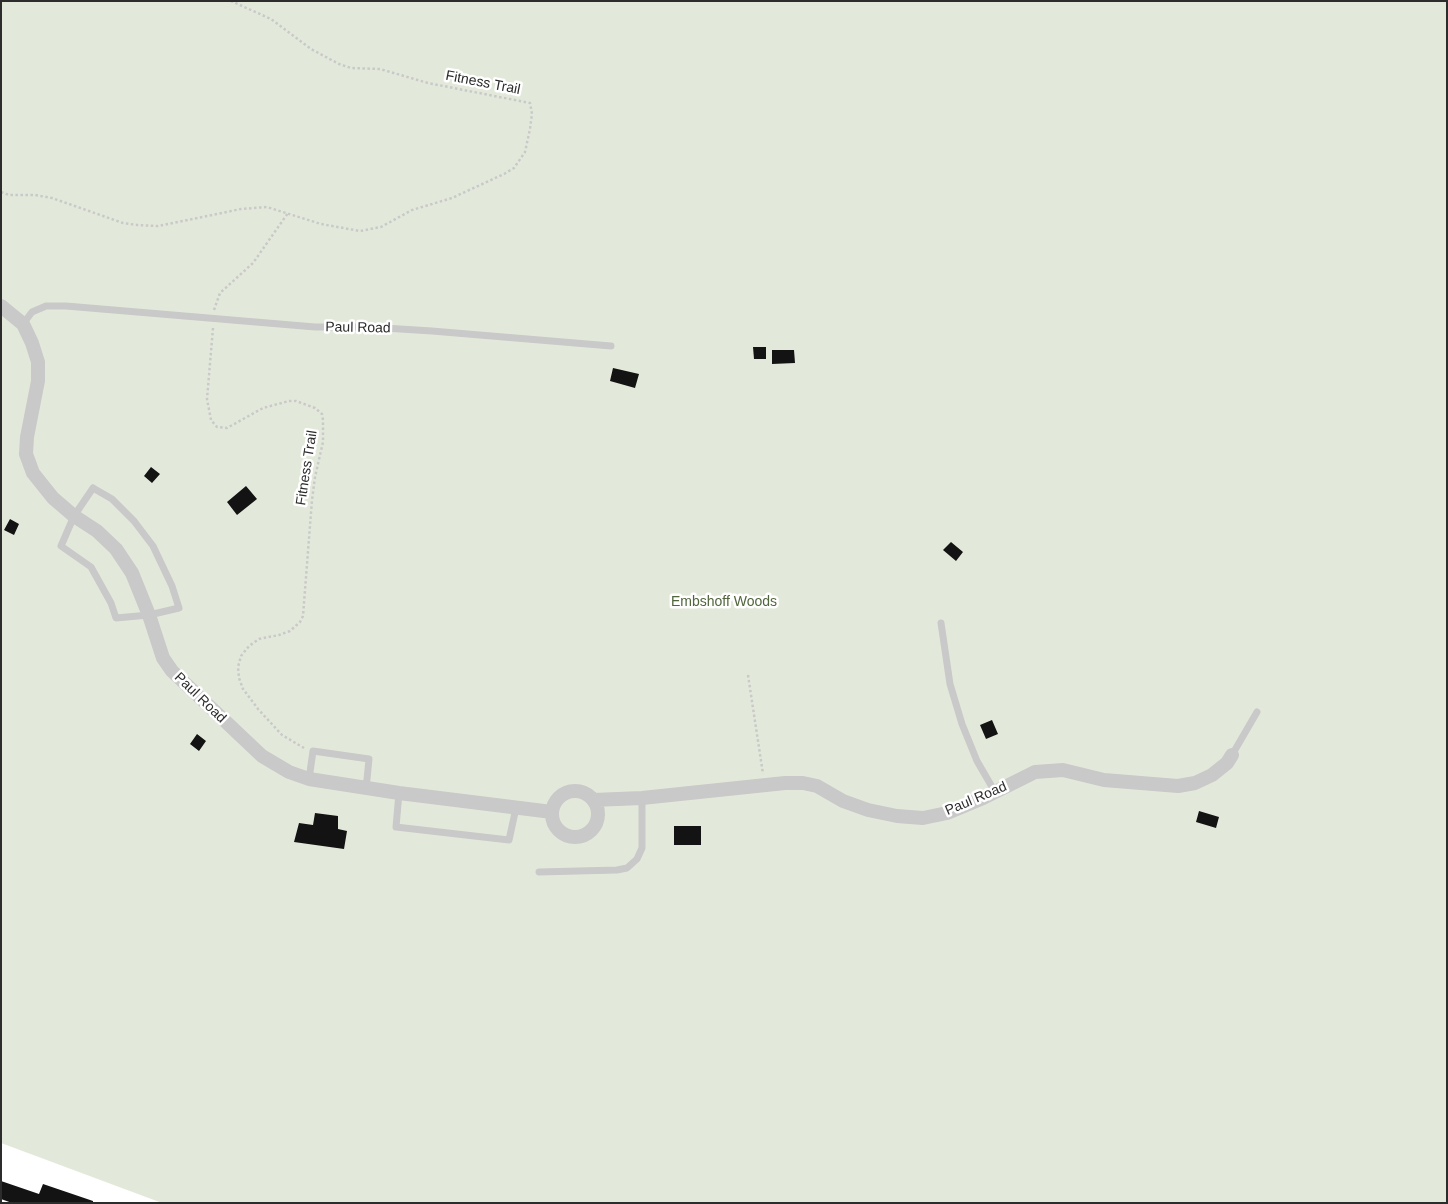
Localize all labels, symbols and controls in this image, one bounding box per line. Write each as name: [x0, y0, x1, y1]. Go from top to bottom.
street label: Fitness Trail: [444, 68, 522, 98]
street label: Paul Road: [325, 319, 391, 337]
street label: Fitness Trail: [293, 429, 321, 507]
park label: Embshoff Woods: [671, 594, 777, 610]
street label: Paul Road: [171, 669, 229, 727]
street label: Paul Road: [943, 778, 1009, 820]

